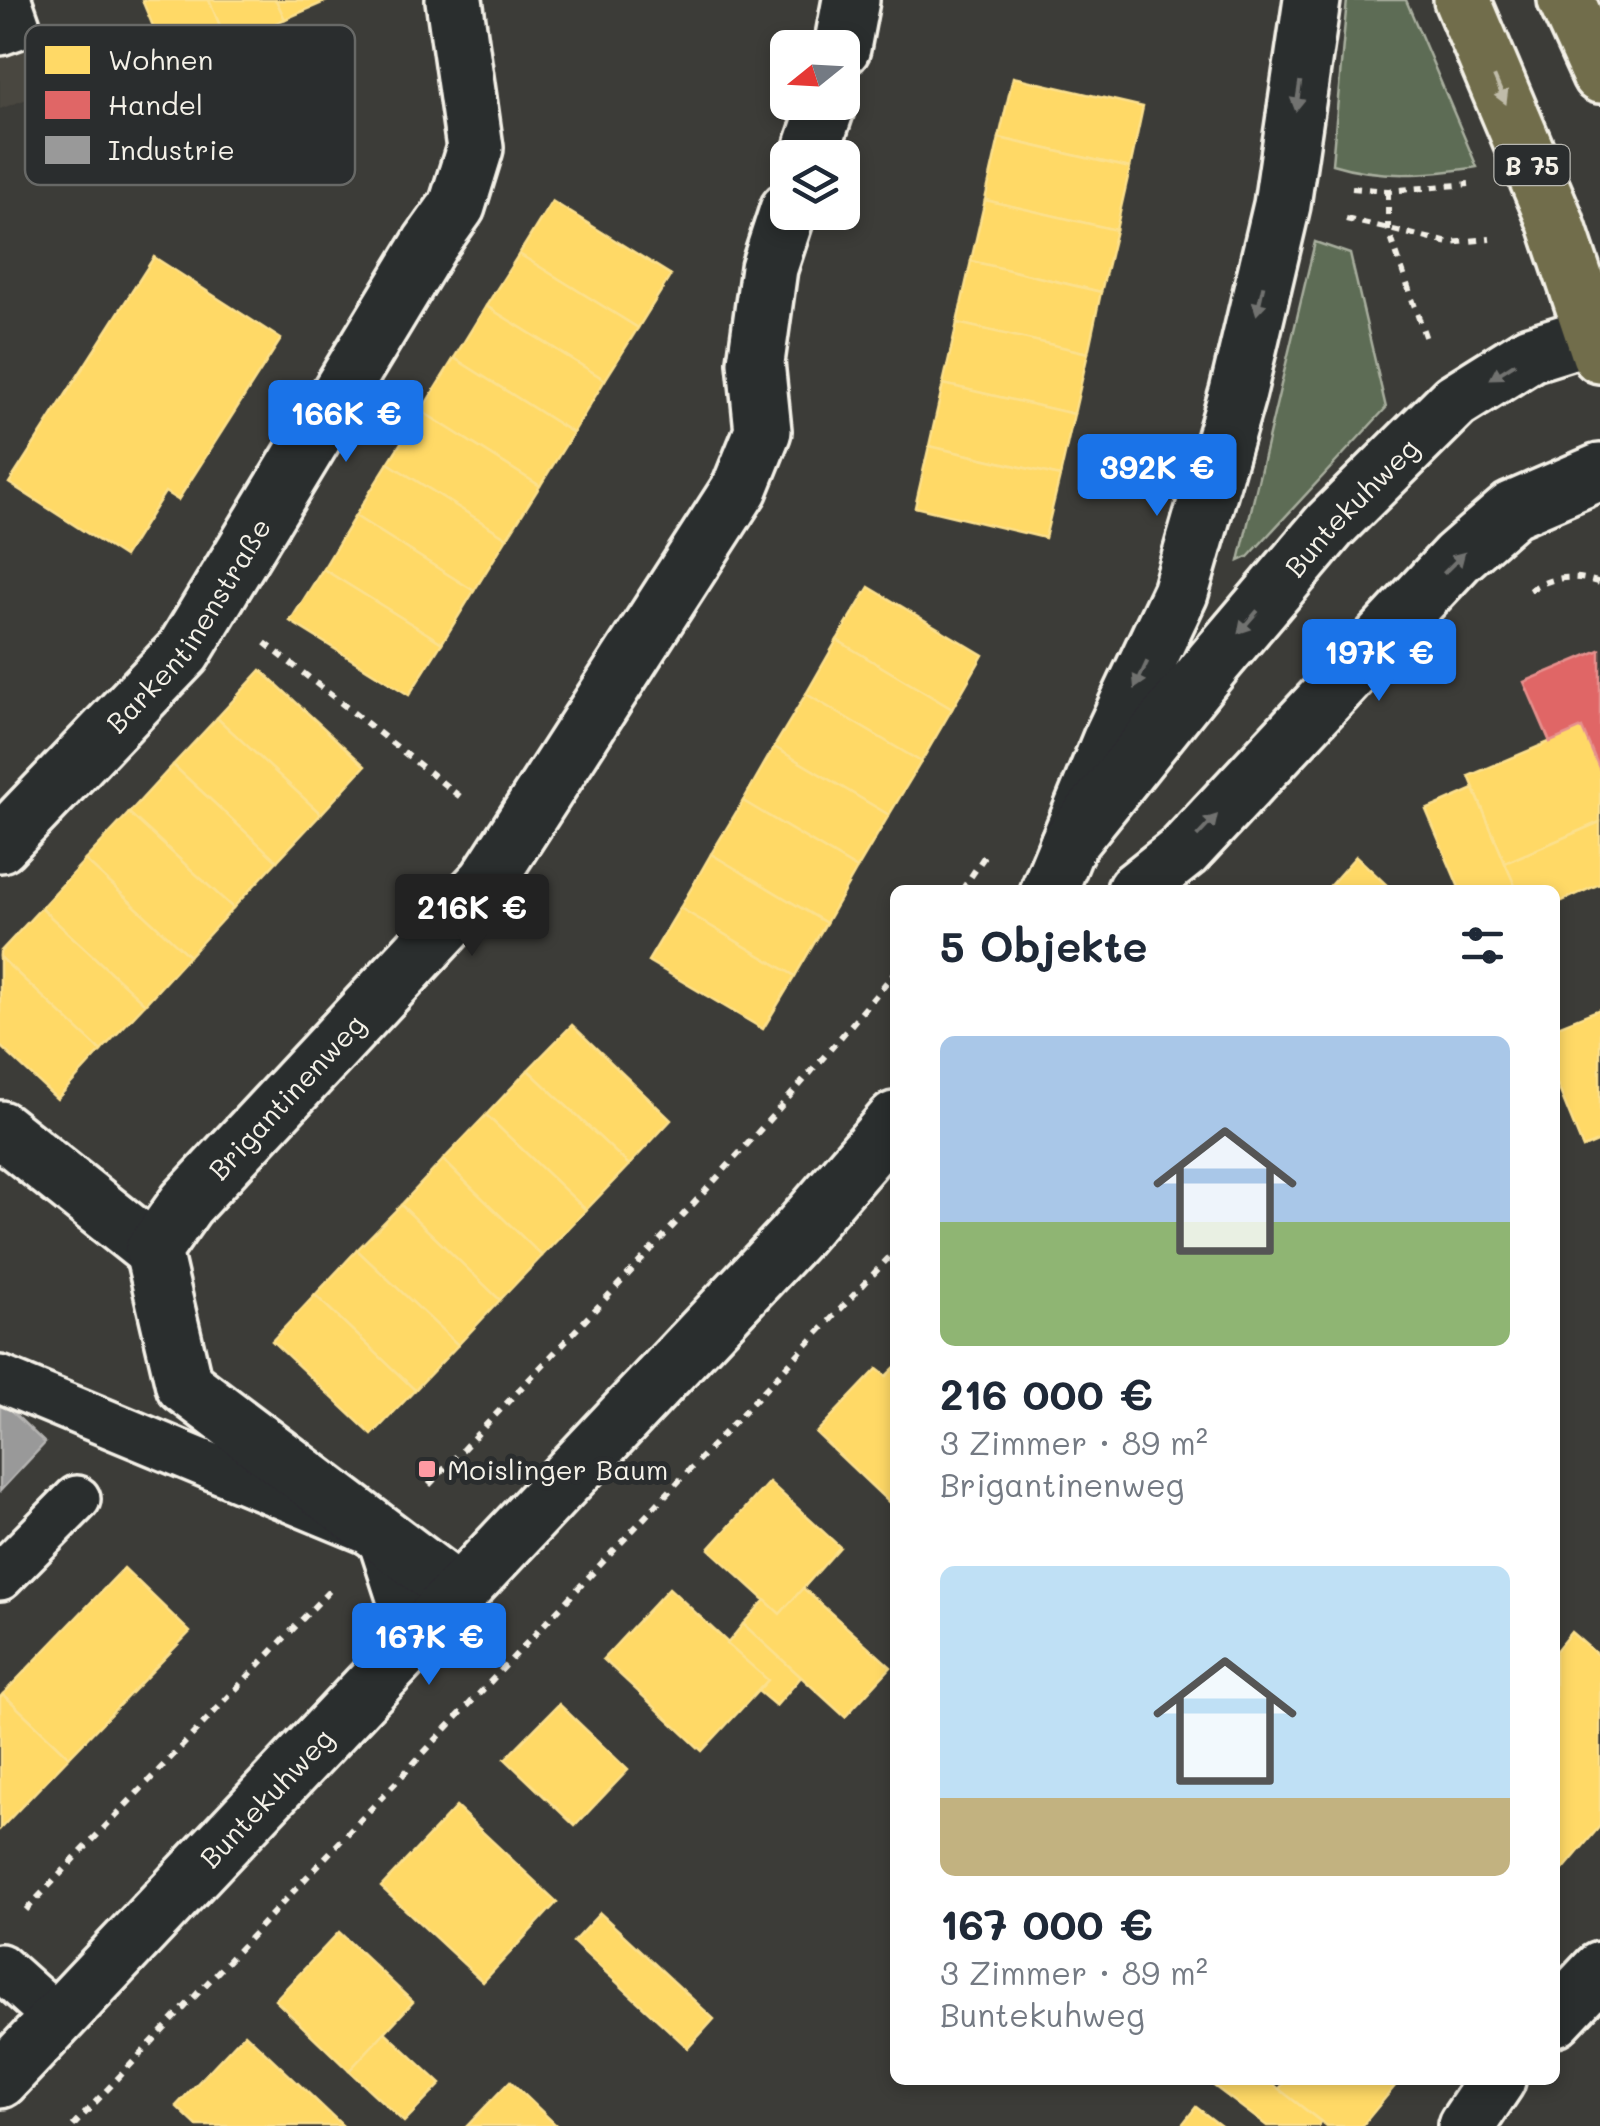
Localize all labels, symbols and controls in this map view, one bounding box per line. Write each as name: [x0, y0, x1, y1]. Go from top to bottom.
legend: [25, 25, 355, 185]
north arrow: [770, 30, 860, 120]
map controls: [770, 30, 860, 230]
text: Wohnen: [108, 41, 213, 77]
one-way arrow: [1493, 75, 1509, 105]
one-way arrow: [1289, 81, 1305, 113]
text: Handel: [108, 86, 203, 122]
text: Industrie: [108, 131, 235, 167]
button: layers: [770, 140, 860, 230]
road number: B 75: [1494, 145, 1570, 185]
one-way arrow: [1252, 285, 1267, 316]
one-way arrow: [1489, 362, 1517, 379]
pin: 166K €: [265, 380, 427, 465]
text: 166K €: [290, 391, 402, 433]
street label: Buntekuhweg: [1276, 430, 1426, 584]
pin: 392K €: [1076, 434, 1238, 519]
text: 392K €: [1100, 445, 1214, 487]
street label: Barkentinenstraße: [98, 511, 278, 740]
one-way arrow: [1441, 552, 1465, 575]
one-way arrow: [1237, 609, 1259, 634]
pin: 197K €: [1298, 619, 1460, 704]
text: 197K €: [1324, 630, 1434, 672]
one-way arrow: [1132, 661, 1149, 690]
one-way arrow: [1196, 814, 1219, 838]
pin: 216K €: [391, 874, 553, 959]
text: 216K €: [417, 885, 527, 927]
text: 5 Objekte: [940, 918, 1148, 973]
icon: filters: [1455, 918, 1510, 973]
street label: Brigantinenweg: [200, 1006, 372, 1187]
icon: home: [1135, 1101, 1315, 1281]
text: 216 000 €: [940, 1366, 1153, 1421]
text: 3 Zimmer · 89 m²: [940, 1421, 1208, 1463]
place label: Moislinger Baum: [447, 1451, 668, 1487]
marker: Moislinger Baum: [416, 1458, 438, 1480]
text: Brigantinenweg: [940, 1463, 1184, 1505]
pin: 167K €: [348, 1603, 510, 1688]
text: 167K €: [374, 1614, 484, 1656]
icon: home: [1135, 1631, 1315, 1811]
street label: Buntekuhweg: [191, 1720, 341, 1875]
text: 167 000 €: [940, 1896, 1153, 1951]
text: 3 Zimmer · 89 m²: [940, 1951, 1208, 1993]
text: Buntekuhweg: [940, 1993, 1145, 2035]

